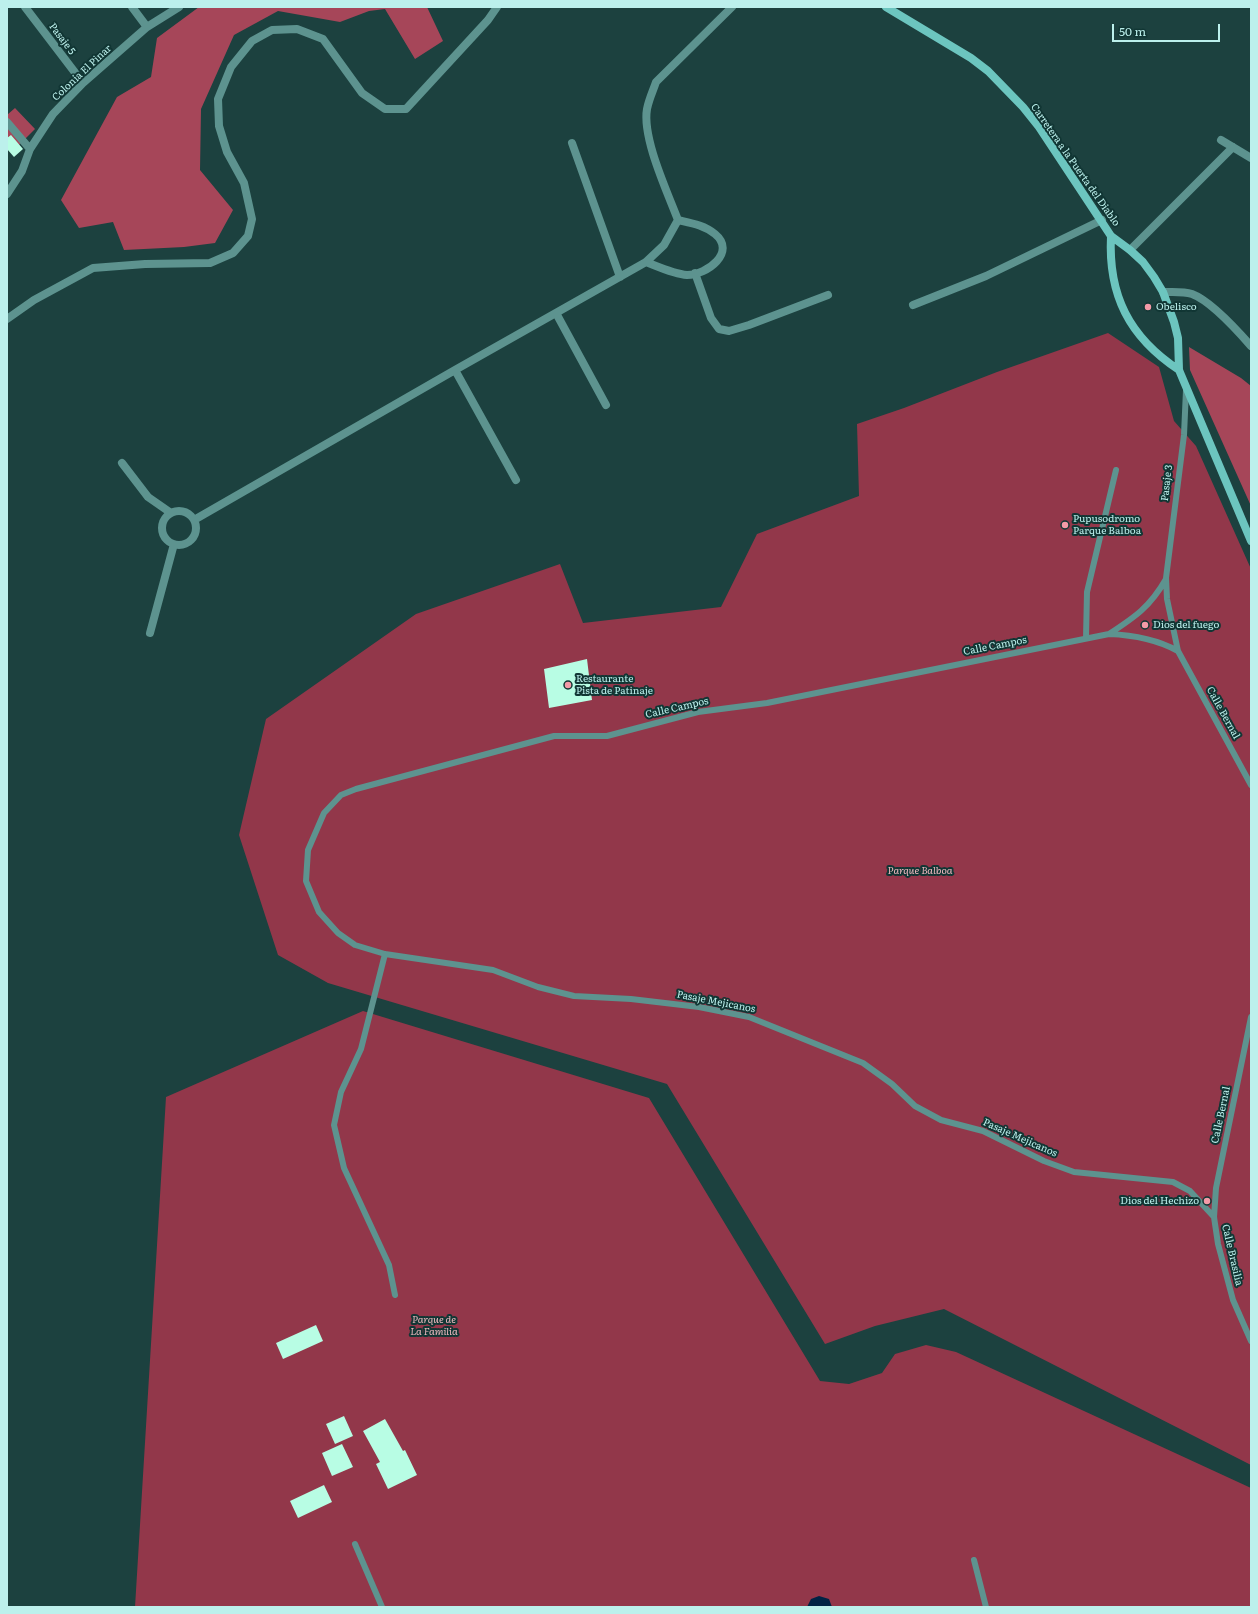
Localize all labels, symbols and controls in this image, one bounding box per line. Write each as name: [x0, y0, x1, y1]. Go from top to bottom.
scale bar: [1114, 16, 1222, 42]
street label: Pasaje 5: [46, 21, 78, 57]
text: 50 m: [1119, 22, 1146, 40]
street label: Colonia El Pinar: [50, 42, 114, 104]
street label: Carretera a la Puerta del Diablo: [1028, 101, 1122, 229]
place label: Obelisco: [1156, 301, 1197, 313]
marker: Obelisco: [1143, 302, 1153, 312]
street label: Pasaje 3: [1159, 464, 1175, 502]
place label: Pupusodromo Parque Balboa: [1073, 513, 1141, 536]
marker: Pupusodromo Parque Balboa: [1060, 520, 1070, 530]
place label: Dios del fuego: [1153, 619, 1219, 631]
marker: Dios del fuego: [1140, 620, 1150, 630]
street label: Calle Campos: [962, 634, 1028, 658]
place label: Restaurante Pista de Patinaje: [576, 673, 653, 696]
marker: Restaurante Pista de Patinaje: [563, 680, 573, 690]
street label: Calle Bernal: [1204, 685, 1242, 741]
street label: Calle Campos: [644, 695, 710, 721]
park label: Parque Balboa: [888, 865, 952, 877]
street label: Pasaje Mejicanos: [676, 988, 756, 1016]
street label: Calle Bernal: [1209, 1085, 1233, 1145]
street label: Pasaje Mejicanos: [981, 1116, 1059, 1160]
place label: Dios del Hechizo: [1120, 1195, 1199, 1207]
marker: Dios del Hechizo: [1202, 1196, 1212, 1206]
street label: Calle Brasilia: [1219, 1223, 1245, 1287]
park label: Parque de La Familia: [410, 1314, 458, 1338]

